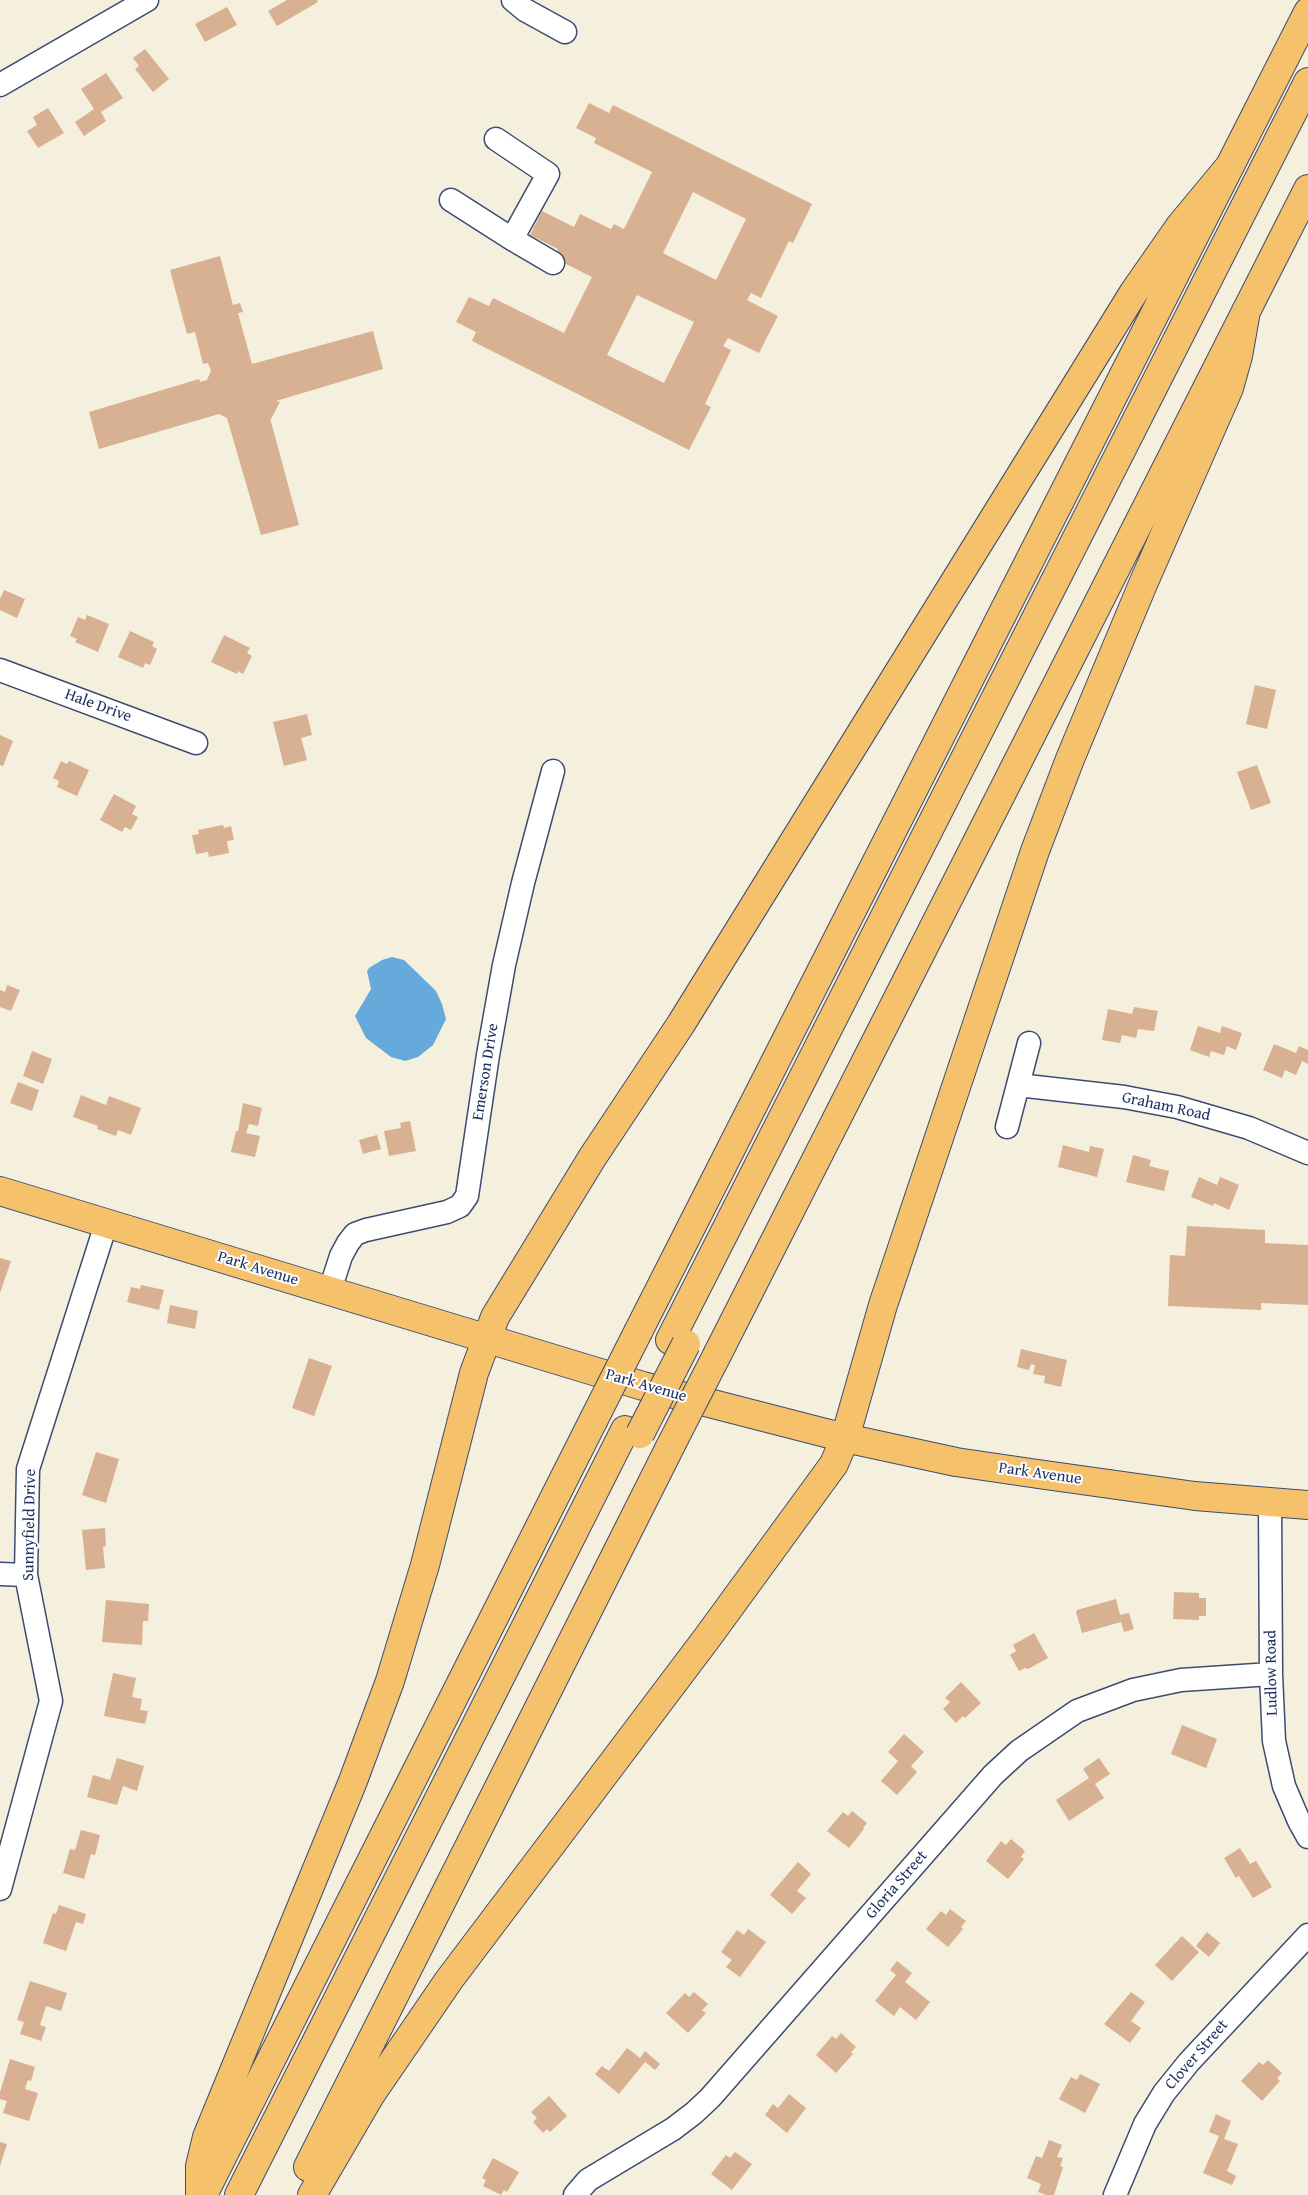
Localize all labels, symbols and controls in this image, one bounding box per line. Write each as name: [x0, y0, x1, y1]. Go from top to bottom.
street label: Hale Drive: [62, 685, 134, 727]
street label: Emerson Drive: [469, 1022, 503, 1122]
street label: Graham Road: [1120, 1088, 1212, 1126]
street label: Park Avenue: [215, 1248, 301, 1290]
street label: Park Avenue: [603, 1365, 689, 1407]
street label: Park Avenue: [997, 1459, 1083, 1489]
street label: Sunnyfield Drive: [19, 1469, 41, 1581]
street label: Ludlow Road: [1262, 1630, 1282, 1716]
street label: Gloria Street: [862, 1847, 932, 1923]
street label: Clover Street: [1161, 2016, 1233, 2094]

